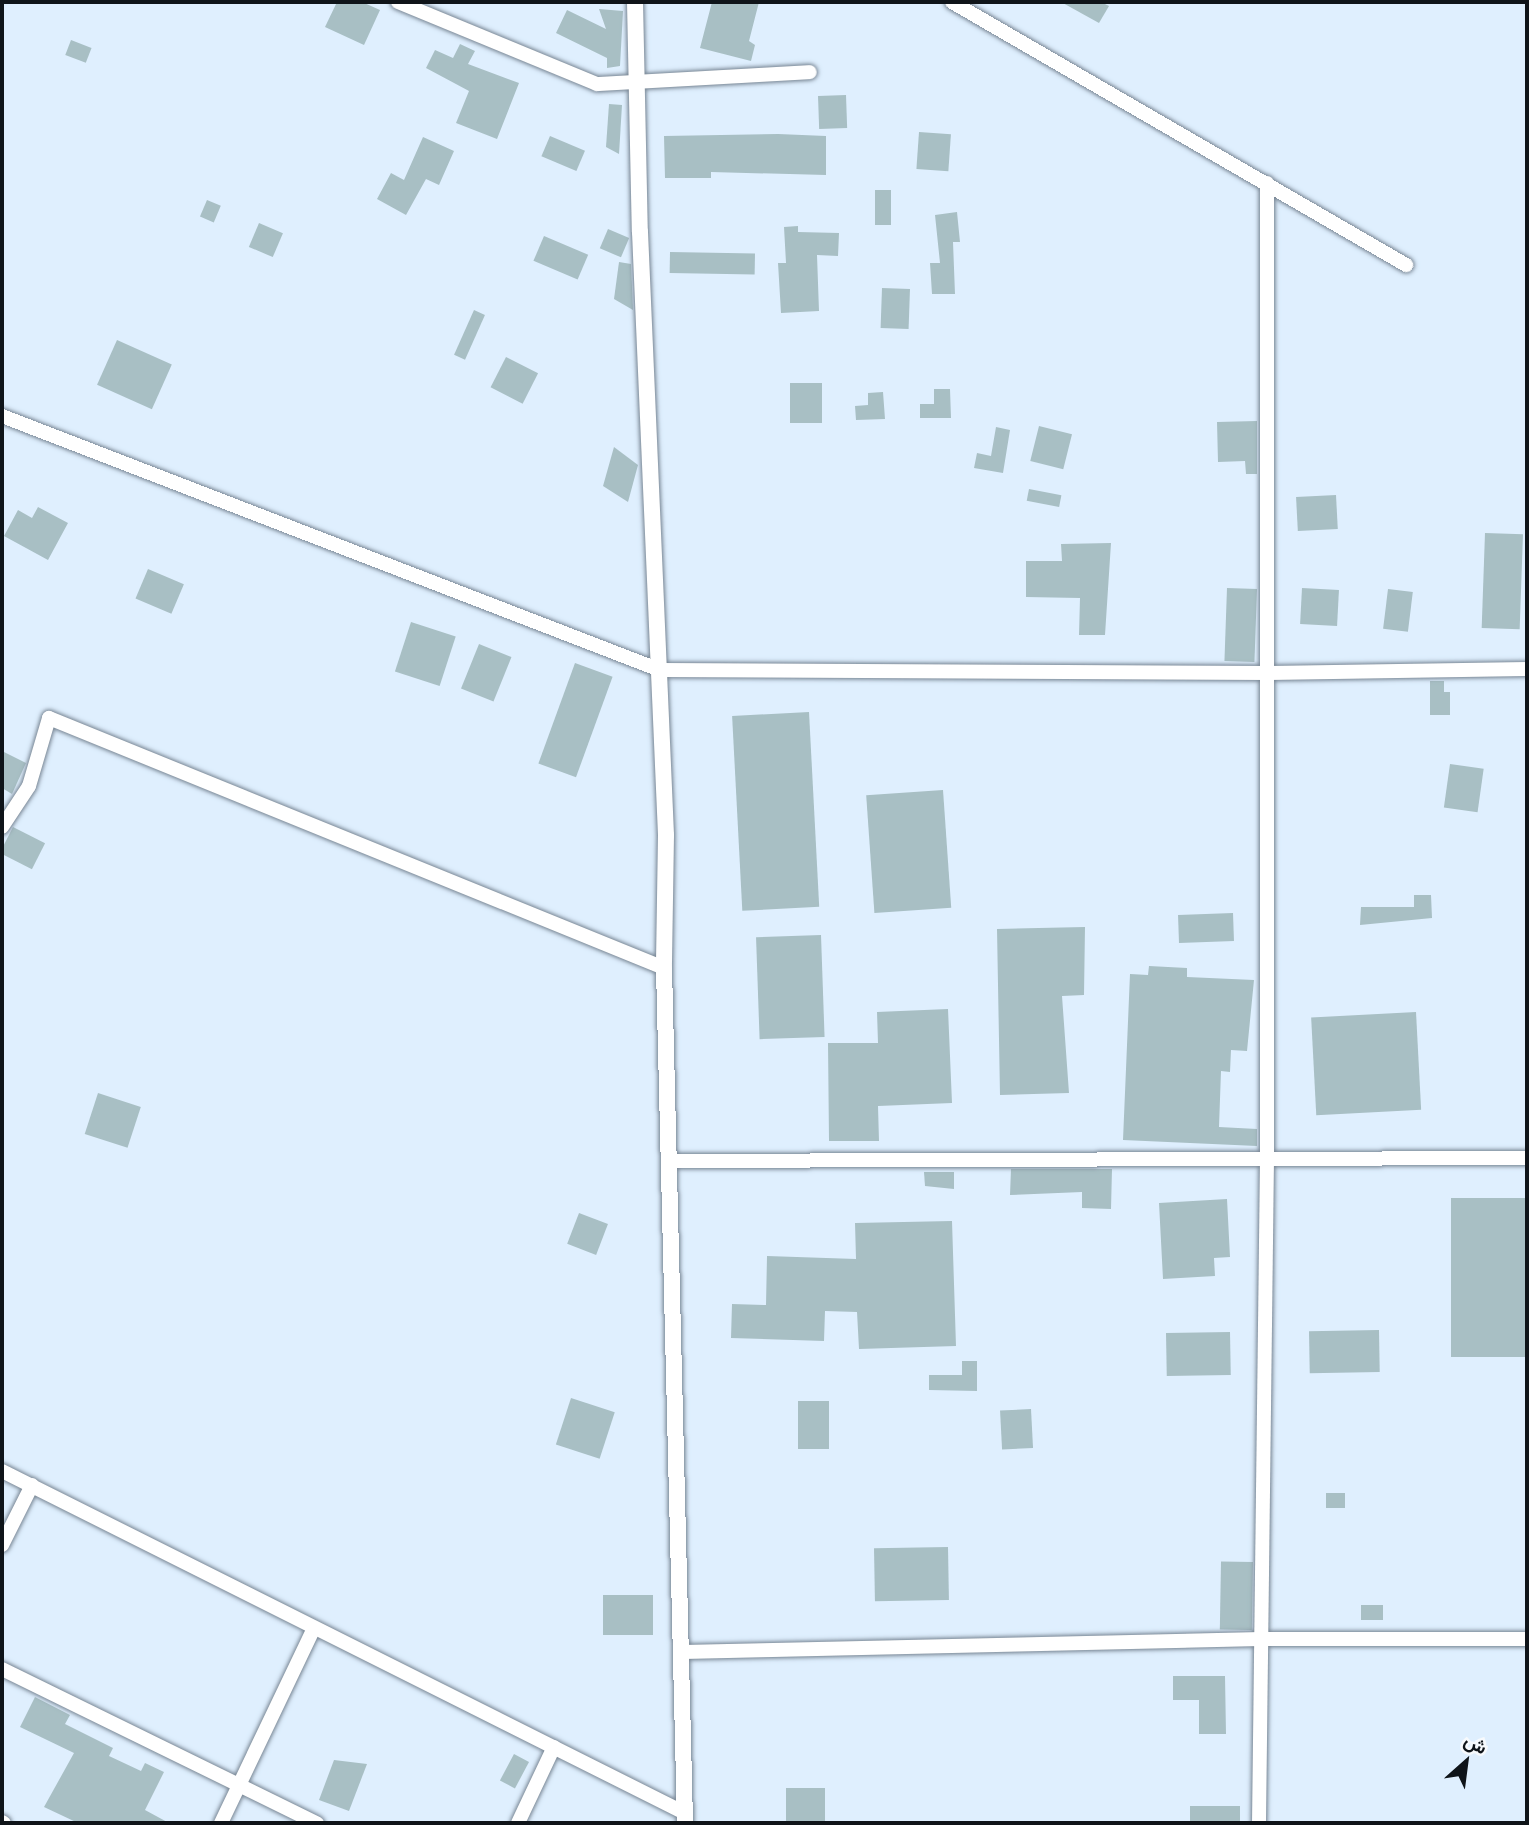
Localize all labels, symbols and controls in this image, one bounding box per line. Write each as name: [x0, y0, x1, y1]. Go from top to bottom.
north arrow: [1431, 1727, 1501, 1797]
text: ش: [1460, 1727, 1492, 1760]

